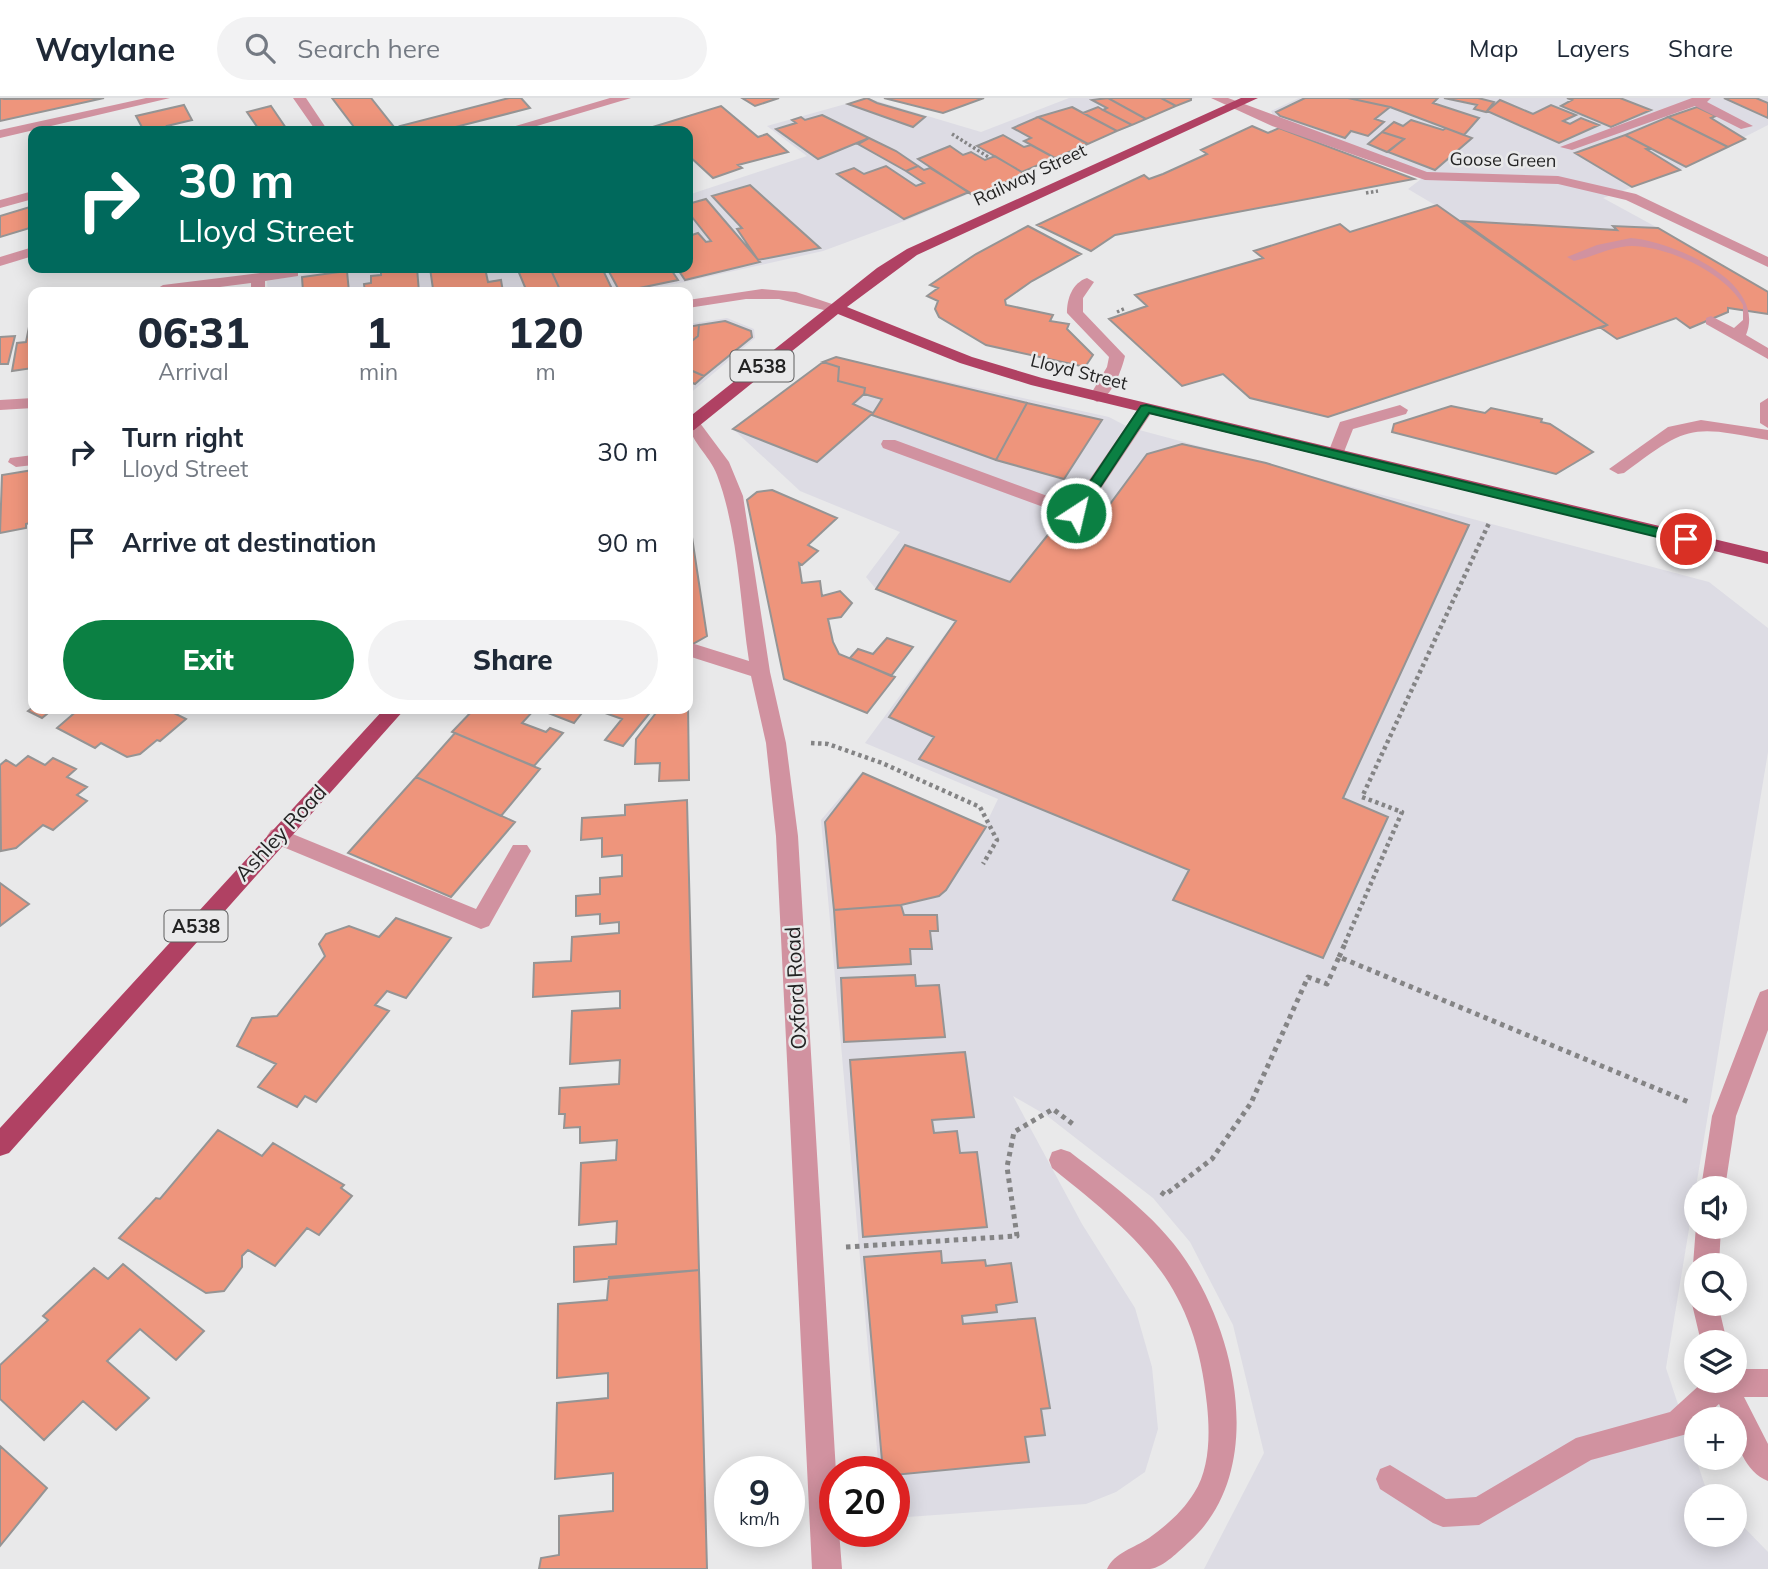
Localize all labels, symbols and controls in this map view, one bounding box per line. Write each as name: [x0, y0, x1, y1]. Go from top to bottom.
search box: [217, 17, 707, 80]
text: Waylane: [35, 28, 175, 69]
icon: search: [241, 29, 279, 67]
text: Search here: [297, 32, 440, 65]
text: Map: [1469, 33, 1518, 63]
text: Layers: [1556, 33, 1630, 63]
text: Share: [1668, 33, 1733, 63]
street label: Railway Street: [970, 138, 1090, 211]
street label: Goose Green: [1449, 147, 1557, 172]
text: 30 m: [178, 149, 294, 210]
icon: right: [63, 154, 154, 245]
text: Lloyd Street: [178, 210, 354, 250]
text: 06:31: [138, 306, 249, 359]
text: 1: [366, 306, 391, 359]
text: 120: [508, 306, 583, 359]
street label: Lloyd Street: [1028, 348, 1130, 395]
road number: A538: [730, 350, 794, 382]
text: Arrival: [158, 357, 229, 386]
text: min: [359, 357, 398, 386]
text: m: [535, 357, 556, 386]
text: Turn right: [122, 421, 243, 454]
icon: right: [63, 433, 101, 471]
text: 30 m: [597, 435, 658, 468]
text: Lloyd Street: [122, 454, 248, 483]
position arrow: [1039, 476, 1113, 550]
pin: [1656, 509, 1716, 569]
icon: arrive: [1667, 520, 1705, 558]
icon: arrive: [63, 524, 101, 562]
text: Arrive at destination: [122, 526, 377, 559]
text: 90 m: [597, 526, 658, 559]
button: Exit: [63, 620, 354, 700]
button: Share: [368, 620, 658, 700]
street label: Ashley Road: [229, 779, 332, 886]
road number: A538: [164, 911, 228, 942]
street label: Oxford Road: [779, 926, 811, 1050]
map controls: [1684, 1176, 1747, 1547]
button: sound: [1684, 1176, 1747, 1239]
button: search: [1684, 1253, 1747, 1316]
button: layers: [1684, 1330, 1747, 1393]
button: +: [1684, 1407, 1747, 1470]
speed limit sign: 20: [819, 1456, 910, 1547]
text: 9: [749, 1470, 770, 1514]
button: −: [1684, 1484, 1747, 1547]
text: km/h: [739, 1507, 780, 1530]

